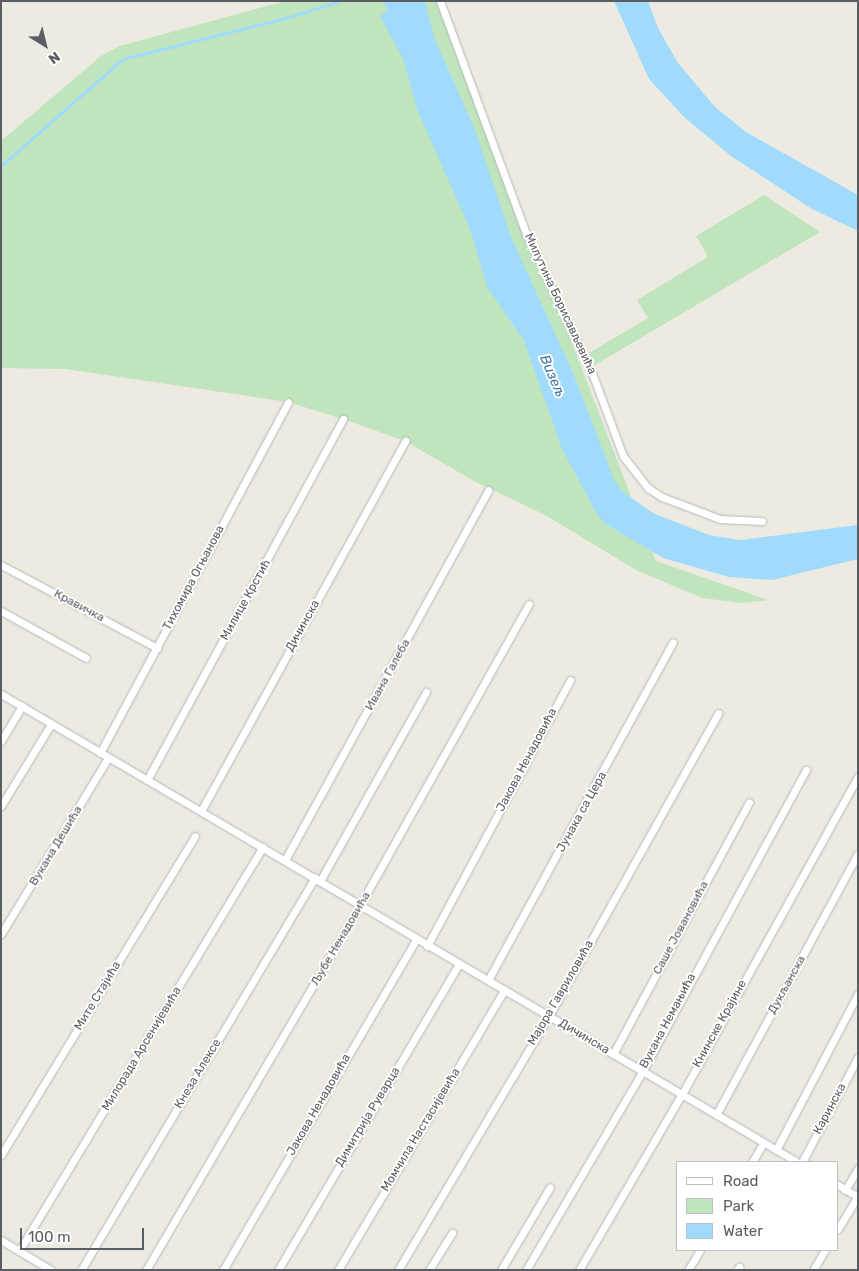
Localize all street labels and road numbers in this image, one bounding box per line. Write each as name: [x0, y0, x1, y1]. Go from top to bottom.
street label: Милутина Борисављевића: [521, 231, 599, 377]
street label: Тихомира Огњанова: [160, 523, 228, 633]
street label: Милице Крстић: [218, 557, 274, 643]
street label: Кравичка: [51, 587, 107, 625]
street label: Дичинска: [283, 598, 323, 654]
street label: Ивана Галеба: [362, 637, 414, 713]
street label: Јакова Ненадовића: [494, 706, 560, 814]
street label: Јунака са Цера: [554, 769, 610, 855]
street label: Вукана Дешића: [27, 803, 85, 889]
street label: Саше Јовановића: [650, 879, 712, 977]
street label: Љубе Ненадовића: [308, 889, 374, 989]
street label: Мајора Гавриловића: [525, 938, 597, 1048]
street label: Дукљанска: [765, 953, 809, 1017]
street label: Мите Стајића: [72, 959, 124, 1033]
street label: Вукана Немањића: [637, 971, 699, 1071]
street label: Книнске Крајине: [690, 978, 750, 1070]
street label: Милорада Арсенијевића: [99, 984, 185, 1114]
street label: Дичинска: [556, 1016, 612, 1058]
street label: Кнеза Алексе: [172, 1037, 224, 1111]
street label: Јакова Ненадовића: [284, 1052, 354, 1158]
street label: Димитрија Руварца: [333, 1065, 403, 1169]
street label: Момчила Настасијевића: [378, 1066, 464, 1194]
street label: Каринска: [811, 1081, 849, 1137]

